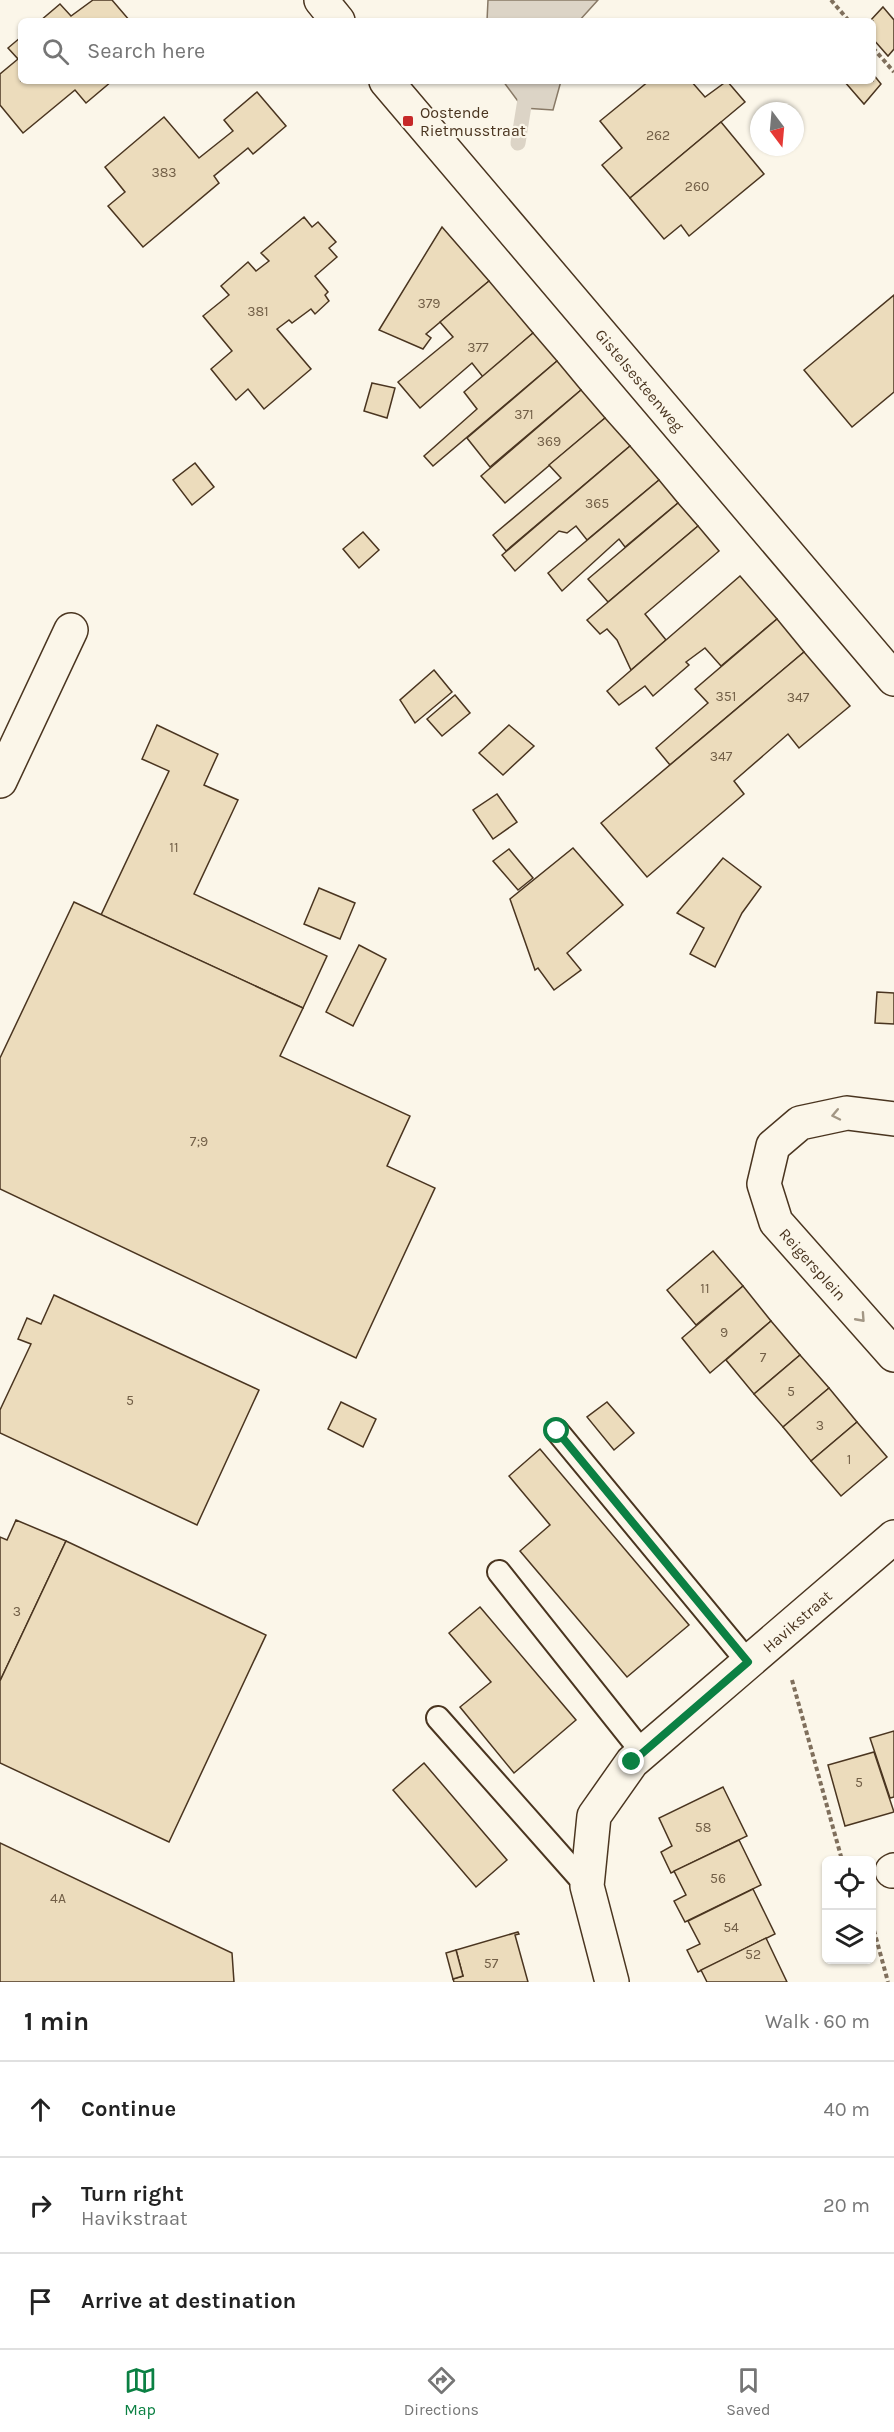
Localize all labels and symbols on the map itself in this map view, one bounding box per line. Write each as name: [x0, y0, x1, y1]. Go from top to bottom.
north arrow: [750, 102, 804, 156]
place label: Oostende Rietmusstraat: [420, 103, 526, 140]
marker: Oostende Rietmusstraat: [401, 114, 415, 128]
house number: 262: [646, 127, 670, 144]
house number: 383: [151, 164, 177, 181]
house number: 260: [685, 178, 709, 195]
house number: 379: [418, 295, 440, 312]
house number: 381: [247, 303, 269, 320]
street label: Gistelsesteenweg: [591, 325, 688, 436]
house number: 377: [467, 339, 489, 356]
house number: 371: [514, 406, 534, 423]
house number: 369: [537, 433, 561, 450]
house number: 365: [585, 495, 609, 512]
house number: 351: [716, 688, 736, 705]
house number: 347: [787, 689, 810, 706]
house number: 347: [710, 748, 733, 765]
house number: 11: [169, 839, 179, 856]
one-way arrow: [831, 1108, 841, 1121]
house number: 7;9: [190, 1133, 208, 1150]
street label: Reigersplein: [775, 1224, 850, 1304]
house number: 11: [700, 1280, 710, 1297]
one-way arrow: [854, 1311, 865, 1321]
house number: 9: [720, 1324, 728, 1341]
house number: 7: [760, 1349, 767, 1366]
house number: 5: [787, 1383, 795, 1400]
house number: 5: [126, 1392, 134, 1409]
route start: [543, 1417, 569, 1443]
house number: 3: [816, 1417, 824, 1434]
house number: 1: [847, 1451, 851, 1468]
street label: Havikstraat: [759, 1586, 836, 1656]
house number: 3: [13, 1603, 21, 1620]
route end: [618, 1748, 644, 1774]
house number: 5: [855, 1774, 863, 1791]
house number: 58: [695, 1819, 711, 1836]
house number: 56: [710, 1870, 726, 1887]
house number: 4A: [50, 1890, 66, 1907]
house number: 54: [723, 1919, 739, 1936]
house number: 52: [745, 1946, 761, 1963]
house number: 57: [484, 1955, 499, 1972]

